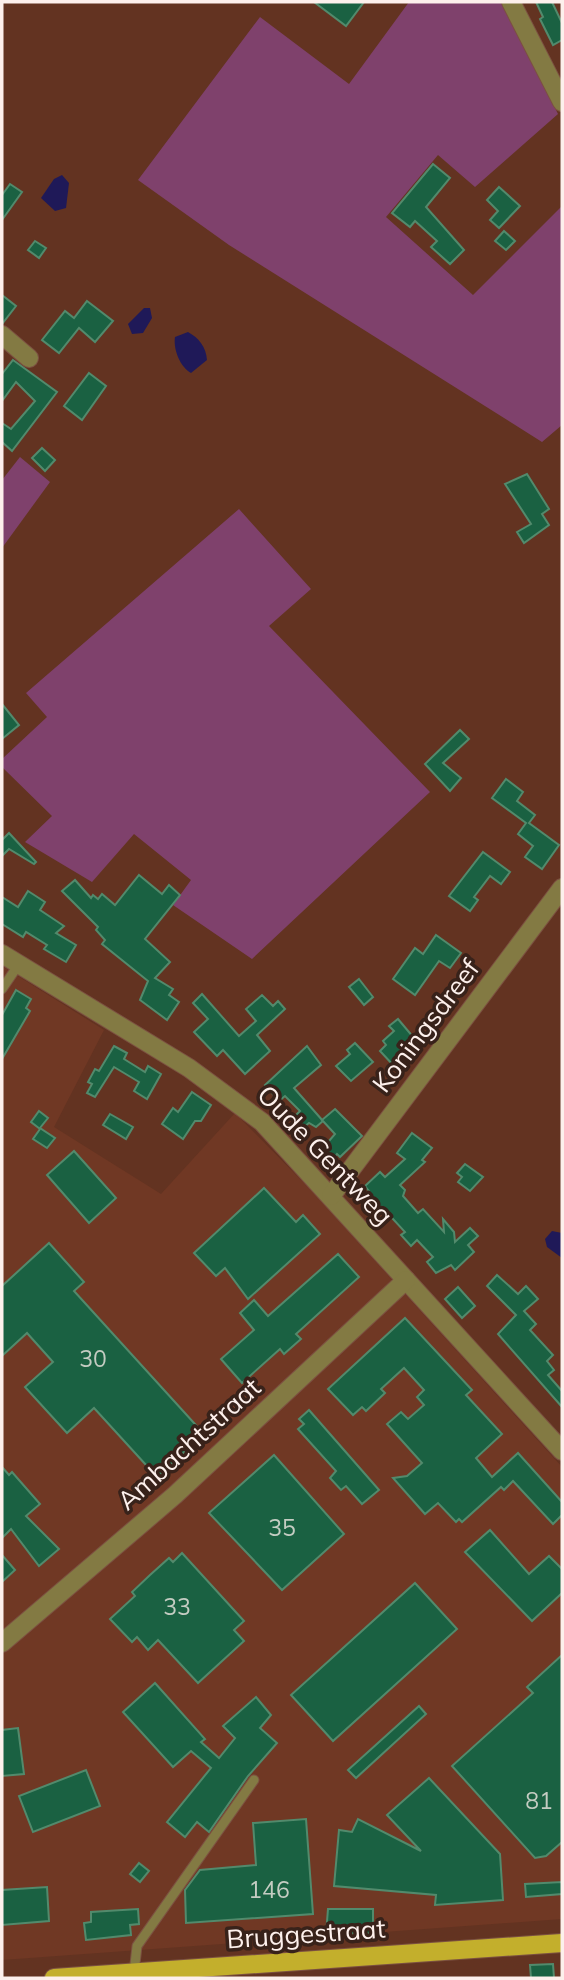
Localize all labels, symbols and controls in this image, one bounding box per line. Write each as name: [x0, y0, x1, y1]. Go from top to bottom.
street label: Koningsdreef: [365, 952, 487, 1099]
street label: Oude Gentweg: [250, 1078, 400, 1231]
house number: 30: [79, 1344, 107, 1373]
street label: Ambachtstraat: [110, 1371, 267, 1517]
house number: 35: [268, 1513, 296, 1542]
house number: 33: [163, 1592, 191, 1621]
house number: 81: [525, 1786, 553, 1815]
house number: 146: [248, 1875, 290, 1904]
street label: Bruggestraat: [225, 1911, 386, 1956]

